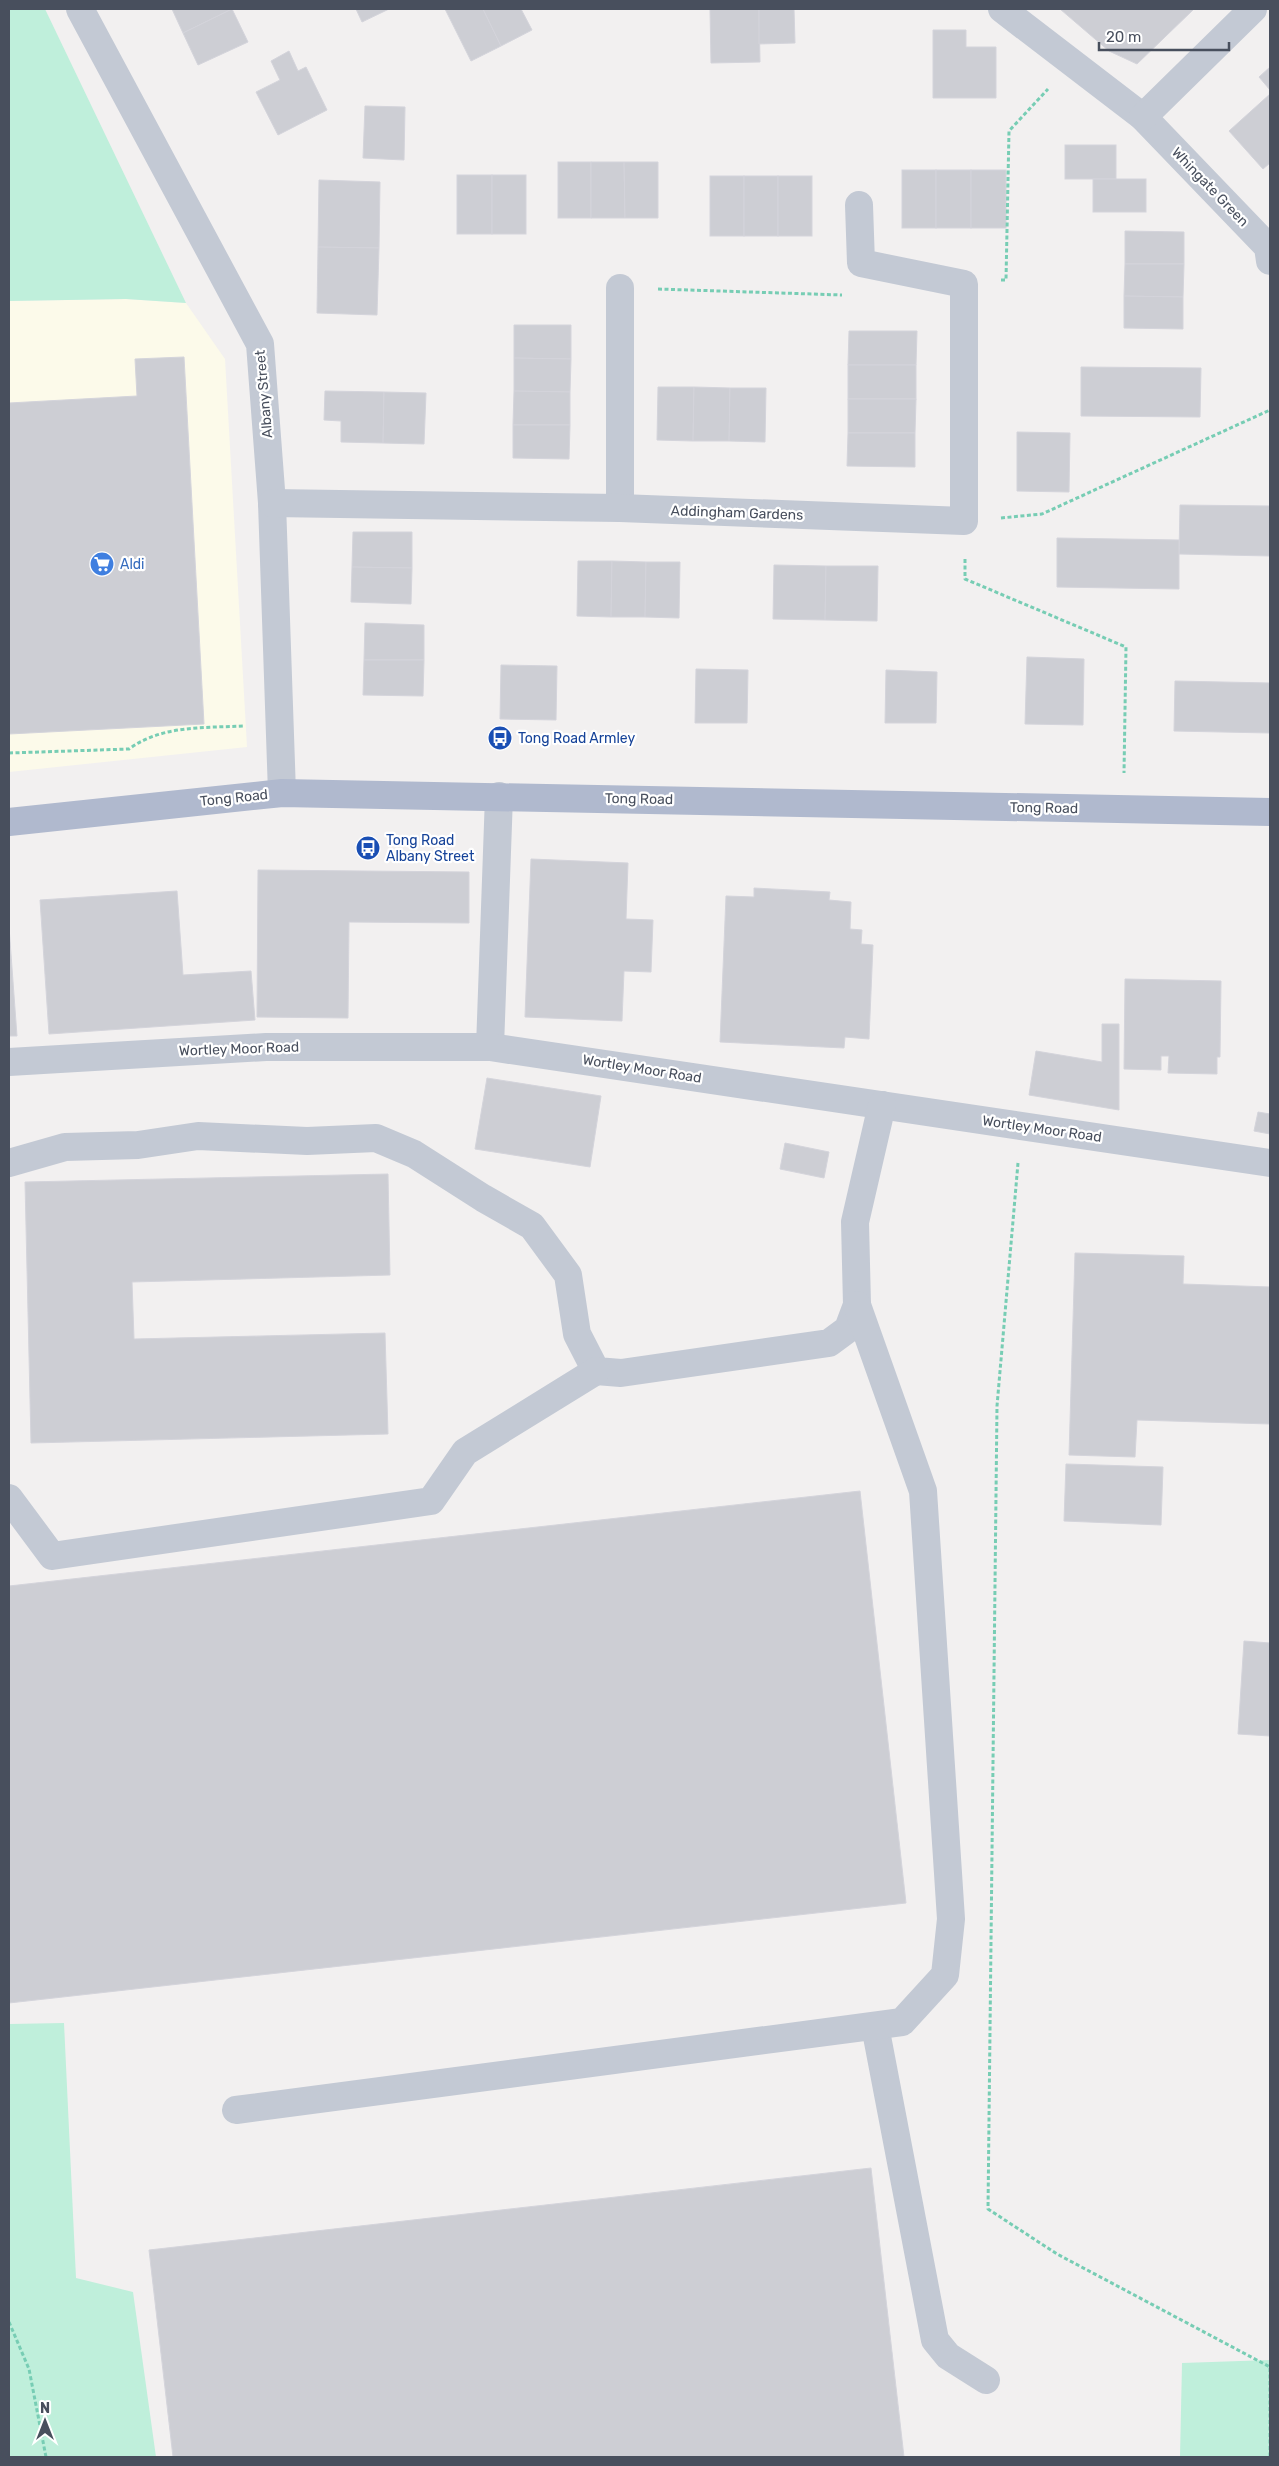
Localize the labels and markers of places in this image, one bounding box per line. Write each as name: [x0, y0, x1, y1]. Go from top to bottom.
supermarket icon: Aldi: [89, 551, 115, 577]
place label: Aldi: [120, 556, 145, 573]
bus stop icon: Tong Road Armley: [487, 725, 513, 751]
place label: Tong Road Armley: [518, 730, 635, 747]
place label: Tong Road Albany Street: [386, 832, 475, 865]
bus stop icon: Tong Road Albany Street: [355, 835, 381, 861]

